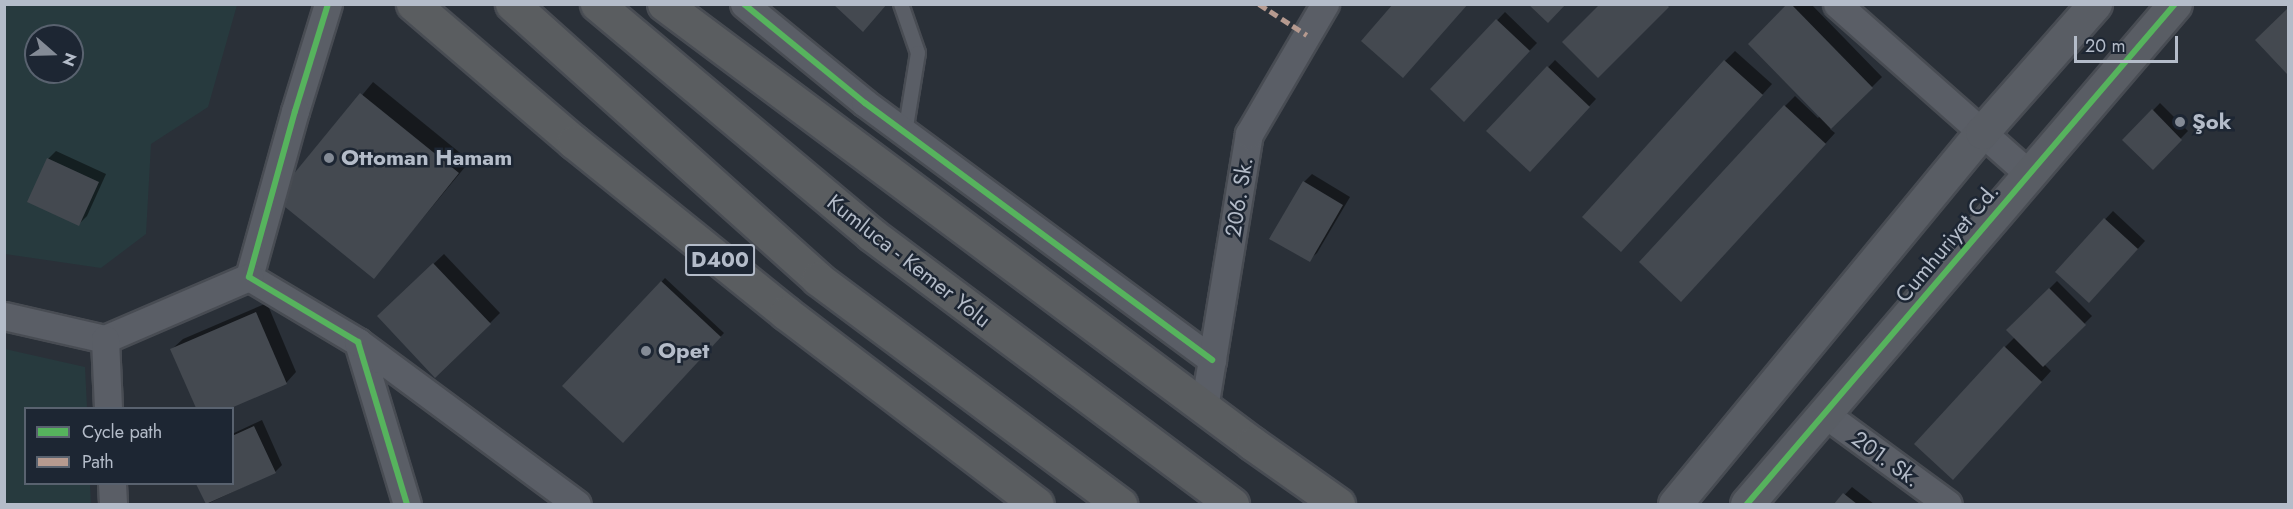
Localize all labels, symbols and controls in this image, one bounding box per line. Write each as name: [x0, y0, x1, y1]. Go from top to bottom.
north arrow: [24, 24, 84, 84]
scale bar: [2077, 24, 2180, 62]
text: 20 m: [2085, 33, 2125, 59]
text: N: [57, 50, 82, 70]
place label: Şok: [2192, 109, 2231, 135]
marker: Şok: [2173, 115, 2187, 129]
place label: Ottoman Hamam: [341, 145, 512, 171]
marker: Ottoman Hamam: [322, 151, 336, 165]
street label: 206. Sk.: [1220, 155, 1258, 239]
street label: Cumhuriyet Cd.: [1890, 178, 2004, 308]
street label: Kumluca - Kemer Yolu: [822, 189, 996, 333]
road number: D400: [684, 242, 756, 278]
place label: Opet: [658, 338, 709, 364]
marker: Opet: [639, 344, 653, 358]
legend: [24, 407, 234, 485]
text: Cycle path: [82, 419, 162, 445]
street label: 201. Sk.: [1847, 425, 1925, 493]
text: Path: [82, 449, 114, 475]

